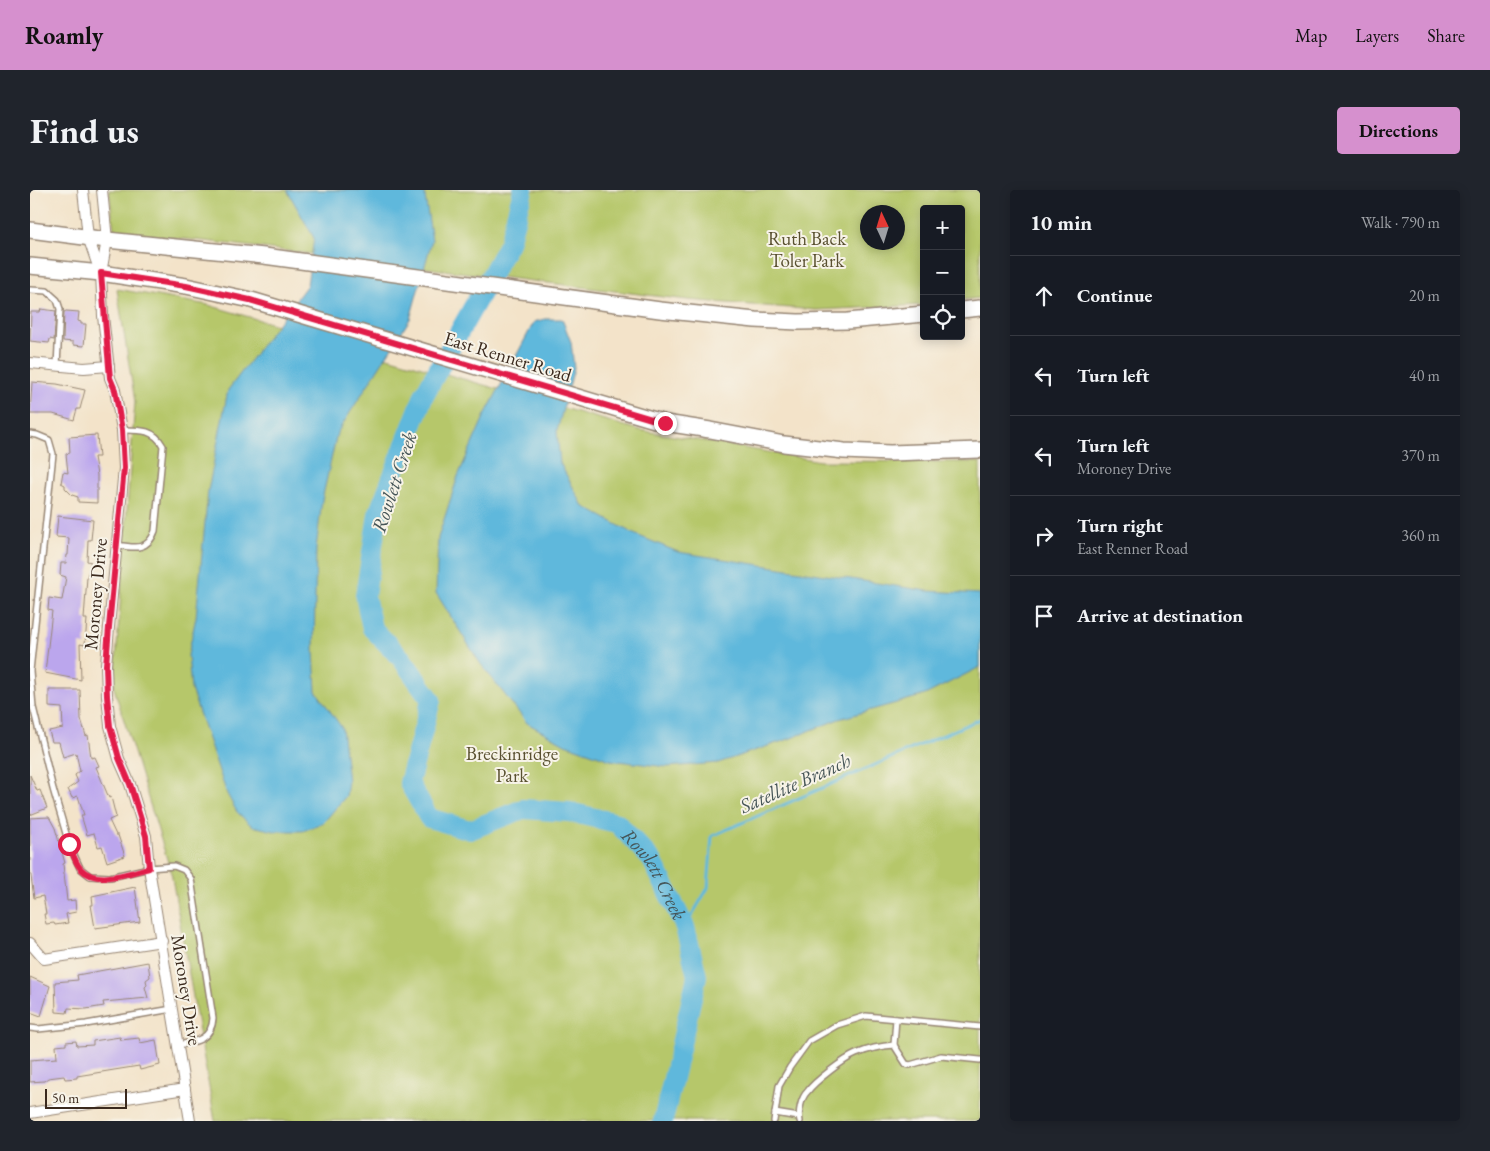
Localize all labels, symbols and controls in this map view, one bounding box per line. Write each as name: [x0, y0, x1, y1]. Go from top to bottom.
text: Roamly: [25, 20, 103, 51]
text: Map: [1295, 24, 1327, 47]
text: Layers: [1355, 24, 1399, 47]
text: Share: [1427, 24, 1465, 47]
button: Directions: [1337, 107, 1460, 154]
text: Find us: [30, 108, 139, 153]
north arrow: [860, 205, 905, 250]
map controls: [920, 205, 965, 340]
button: +: [920, 205, 965, 250]
text: 10 min: [1030, 209, 1092, 236]
text: Walk · 790 m: [1361, 212, 1440, 233]
park label: Ruth Back Toler Park: [768, 226, 847, 273]
button: −: [920, 250, 965, 295]
icon: ahead: [1030, 282, 1058, 310]
text: Continue: [1077, 283, 1152, 308]
text: 20 m: [1409, 285, 1440, 306]
button: locate: [920, 295, 965, 340]
street label: East Renner Road: [441, 325, 575, 388]
icon: left: [1030, 362, 1058, 390]
text: Turn left: [1077, 363, 1149, 388]
text: 40 m: [1409, 365, 1440, 386]
route end: [654, 412, 677, 435]
water label: Rowlett Creek: [365, 428, 423, 536]
text: Turn left: [1077, 433, 1149, 458]
icon: left: [1030, 442, 1058, 470]
text: 370 m: [1401, 445, 1440, 466]
text: Moroney Drive: [1077, 458, 1171, 479]
text: Turn right: [1077, 513, 1163, 538]
icon: right: [1030, 522, 1058, 550]
text: 360 m: [1401, 525, 1440, 546]
street label: Moroney Drive: [78, 537, 113, 651]
text: East Renner Road: [1077, 538, 1188, 559]
icon: arrive: [1030, 602, 1058, 630]
text: Arrive at destination: [1077, 603, 1243, 628]
park label: Breckinridge Park: [466, 741, 558, 788]
water label: Satellite Branch: [735, 747, 855, 819]
water label: Rowlett Creek: [616, 823, 693, 924]
route start: [58, 833, 81, 856]
street label: Moroney Drive: [165, 933, 208, 1047]
scale bar: [45, 1086, 128, 1109]
text: 50 m: [52, 1089, 79, 1107]

